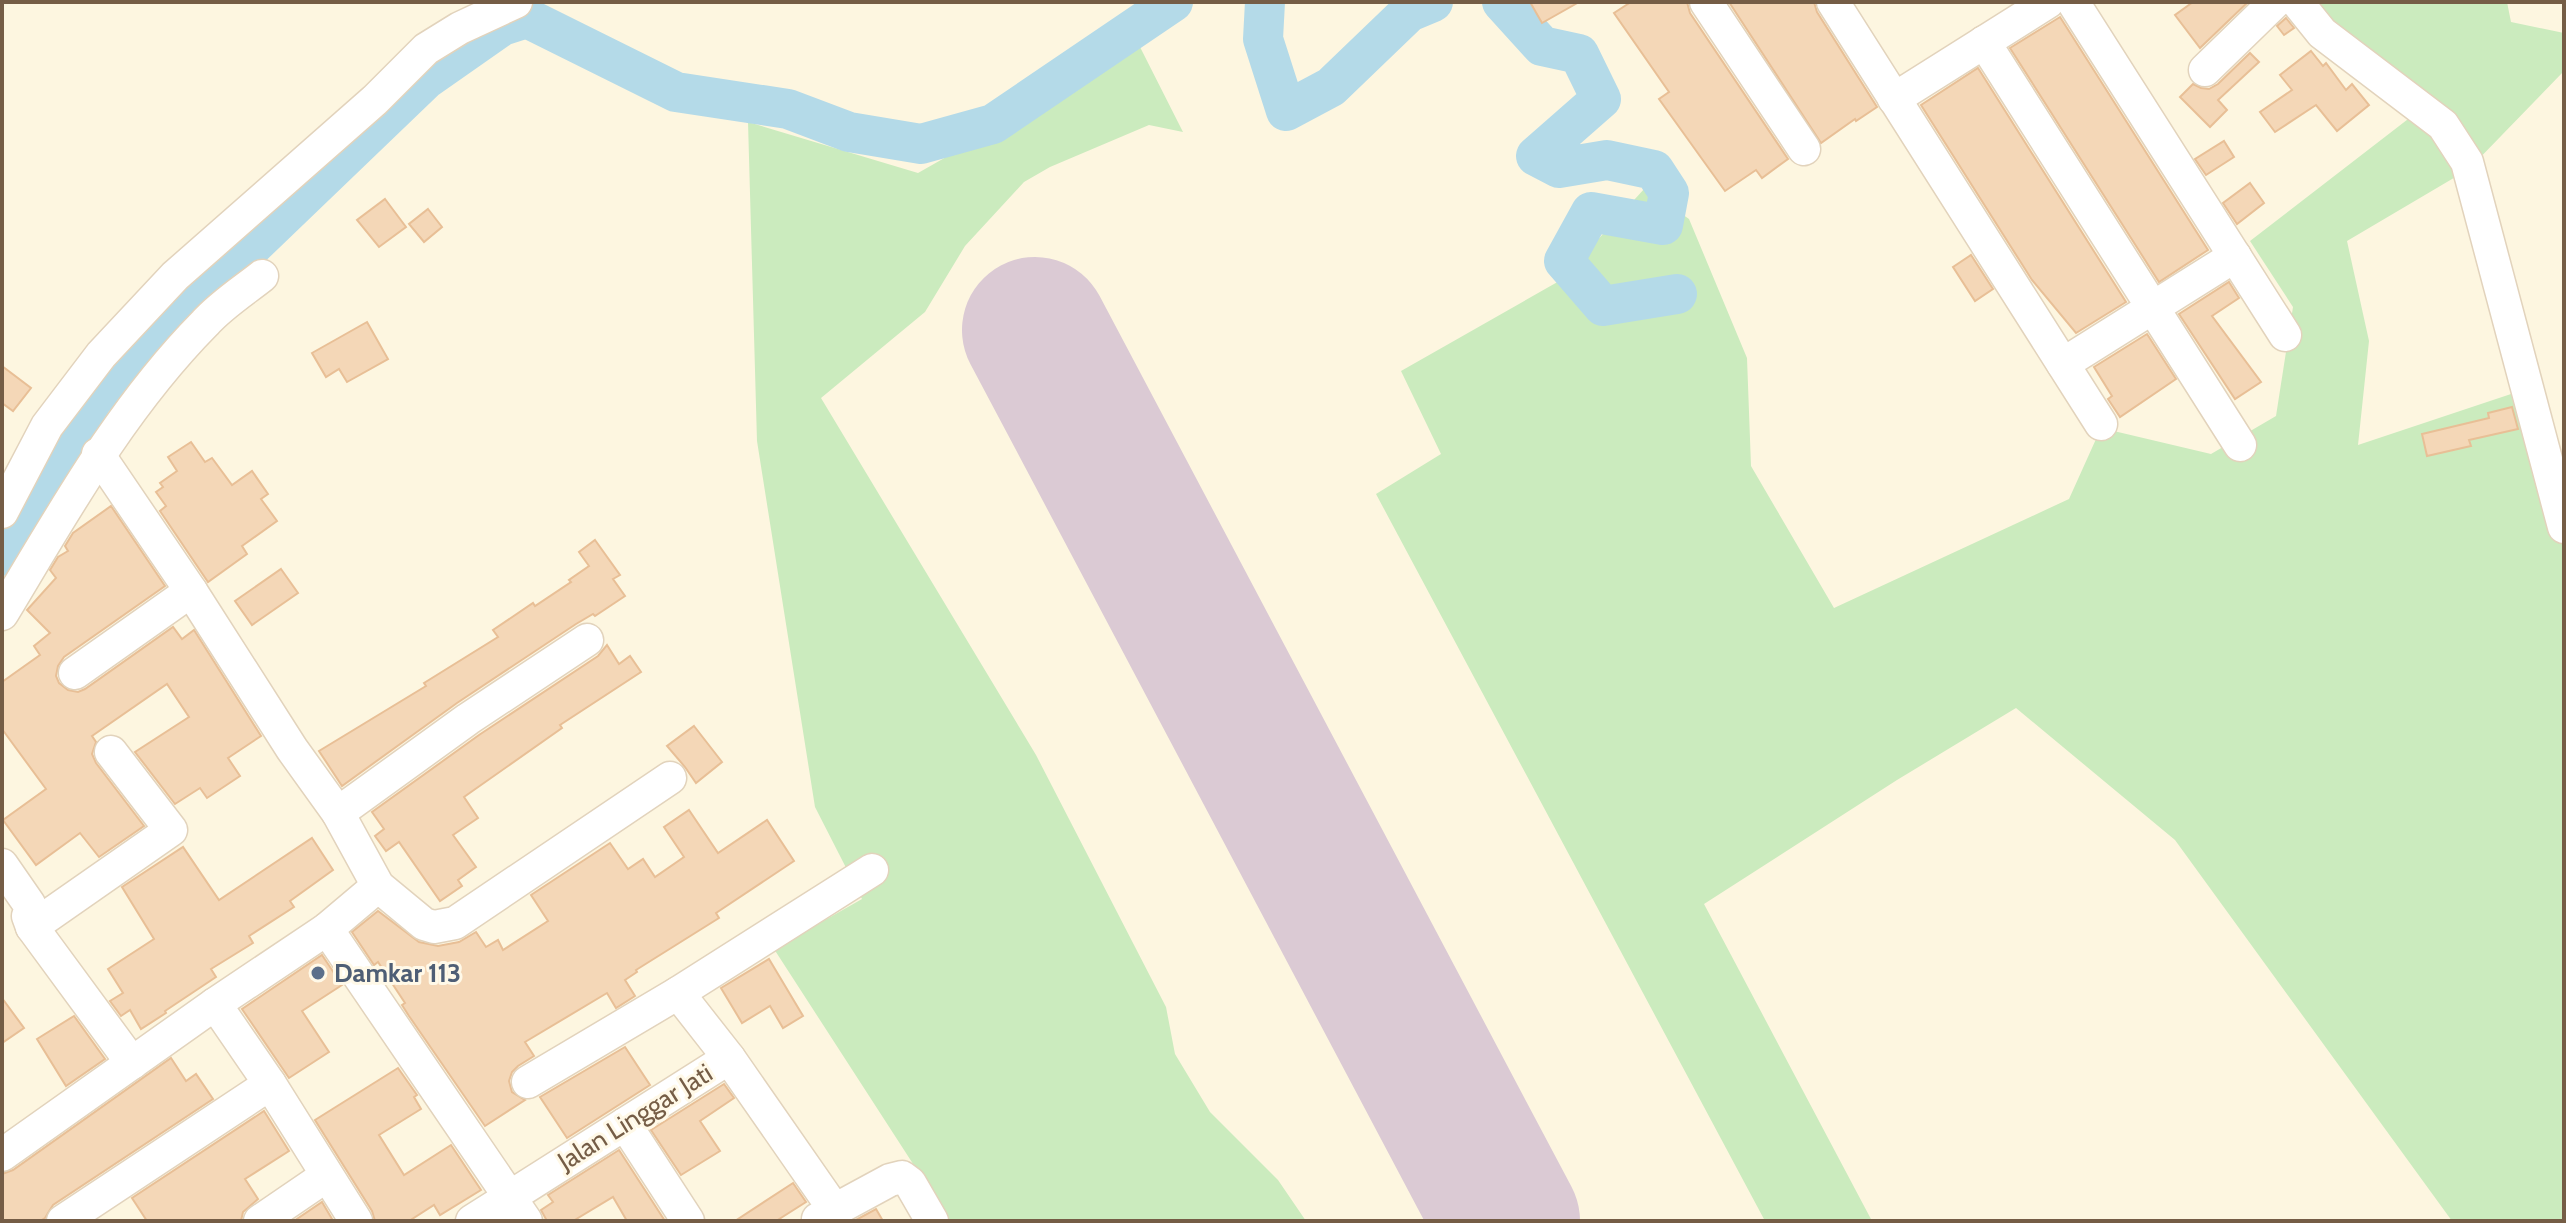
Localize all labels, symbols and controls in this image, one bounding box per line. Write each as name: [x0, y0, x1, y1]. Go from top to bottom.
place label: Damkar 113: [334, 957, 461, 989]
marker: Damkar 113: [309, 964, 327, 982]
street label: Jalan Linggar Jati: [551, 1057, 718, 1178]

